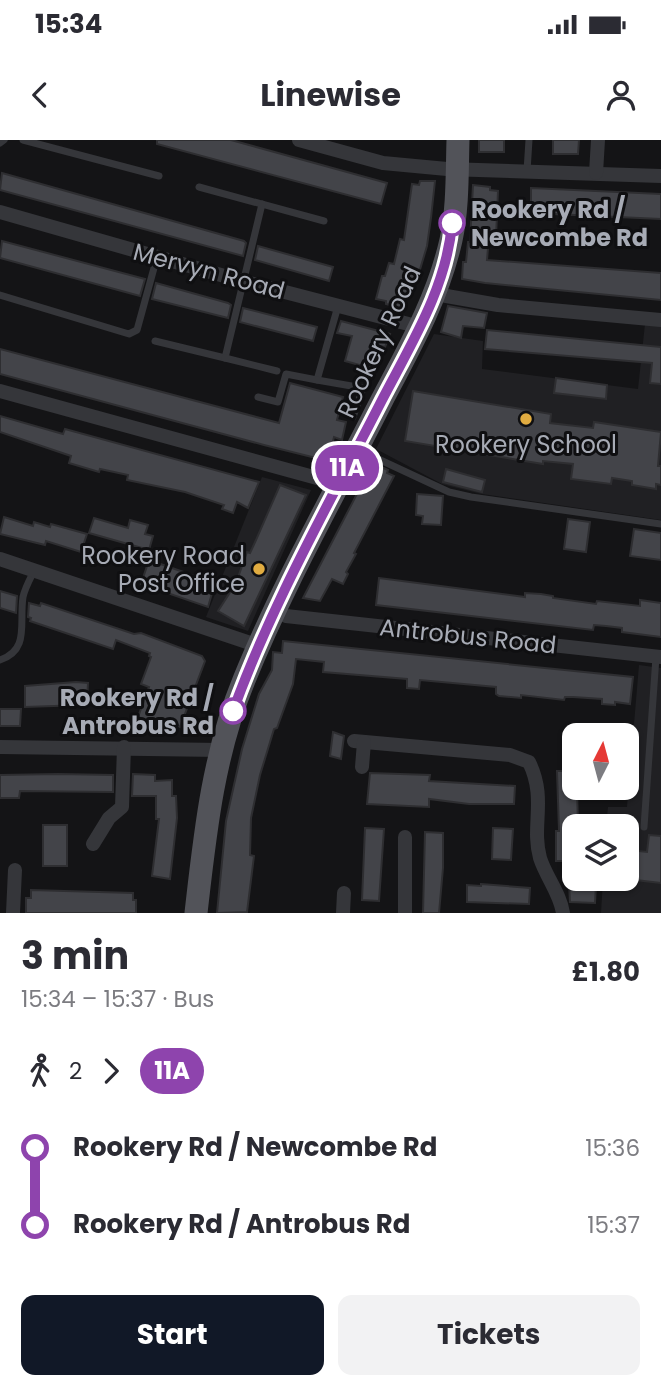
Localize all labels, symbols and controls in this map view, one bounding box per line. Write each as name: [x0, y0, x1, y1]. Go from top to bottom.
text: 15:34: [35, 6, 102, 42]
text: Linewise: [260, 72, 401, 117]
icon: back: [21, 76, 59, 114]
icon: person: [602, 76, 640, 114]
place label: Rookery Rd / Newcombe Rd: [471, 193, 648, 254]
marker: Rookery Rd / Newcombe Rd: [439, 210, 465, 236]
street label: Mervyn Road: [130, 235, 288, 307]
street label: Rookery Road: [329, 261, 429, 423]
marker: Rookery School: [518, 411, 534, 427]
place label: Rookery School: [435, 428, 617, 461]
line badge: 11A: [307, 445, 387, 491]
text: 11A: [329, 451, 365, 484]
place label: Rookery Road Post Office: [81, 539, 245, 600]
marker: Rookery Road Post Office: [251, 561, 267, 577]
street label: Antrobus Road: [378, 610, 558, 662]
place label: Rookery Rd / Antrobus Rd: [60, 681, 214, 742]
marker: Rookery Rd / Antrobus Rd: [220, 698, 246, 724]
north arrow: [562, 723, 639, 800]
map controls: [562, 723, 639, 891]
button: layers: [562, 814, 639, 891]
text: 3 min: [21, 929, 129, 982]
text: £1.80: [572, 954, 640, 990]
text: 15:34 – 15:37 · Bus: [21, 983, 214, 1015]
icon: walk: [21, 1052, 59, 1090]
icon: forward: [92, 1052, 130, 1090]
text: 11A: [154, 1054, 190, 1087]
text: 2: [69, 1055, 82, 1087]
text: Rookery Rd / Newcombe Rd: [73, 1129, 437, 1165]
text: 15:36: [585, 1132, 640, 1164]
text: Rookery Rd / Antrobus Rd: [73, 1206, 410, 1242]
text: 15:37: [587, 1209, 640, 1241]
button: Start: [21, 1295, 324, 1375]
button: Tickets: [338, 1295, 640, 1375]

